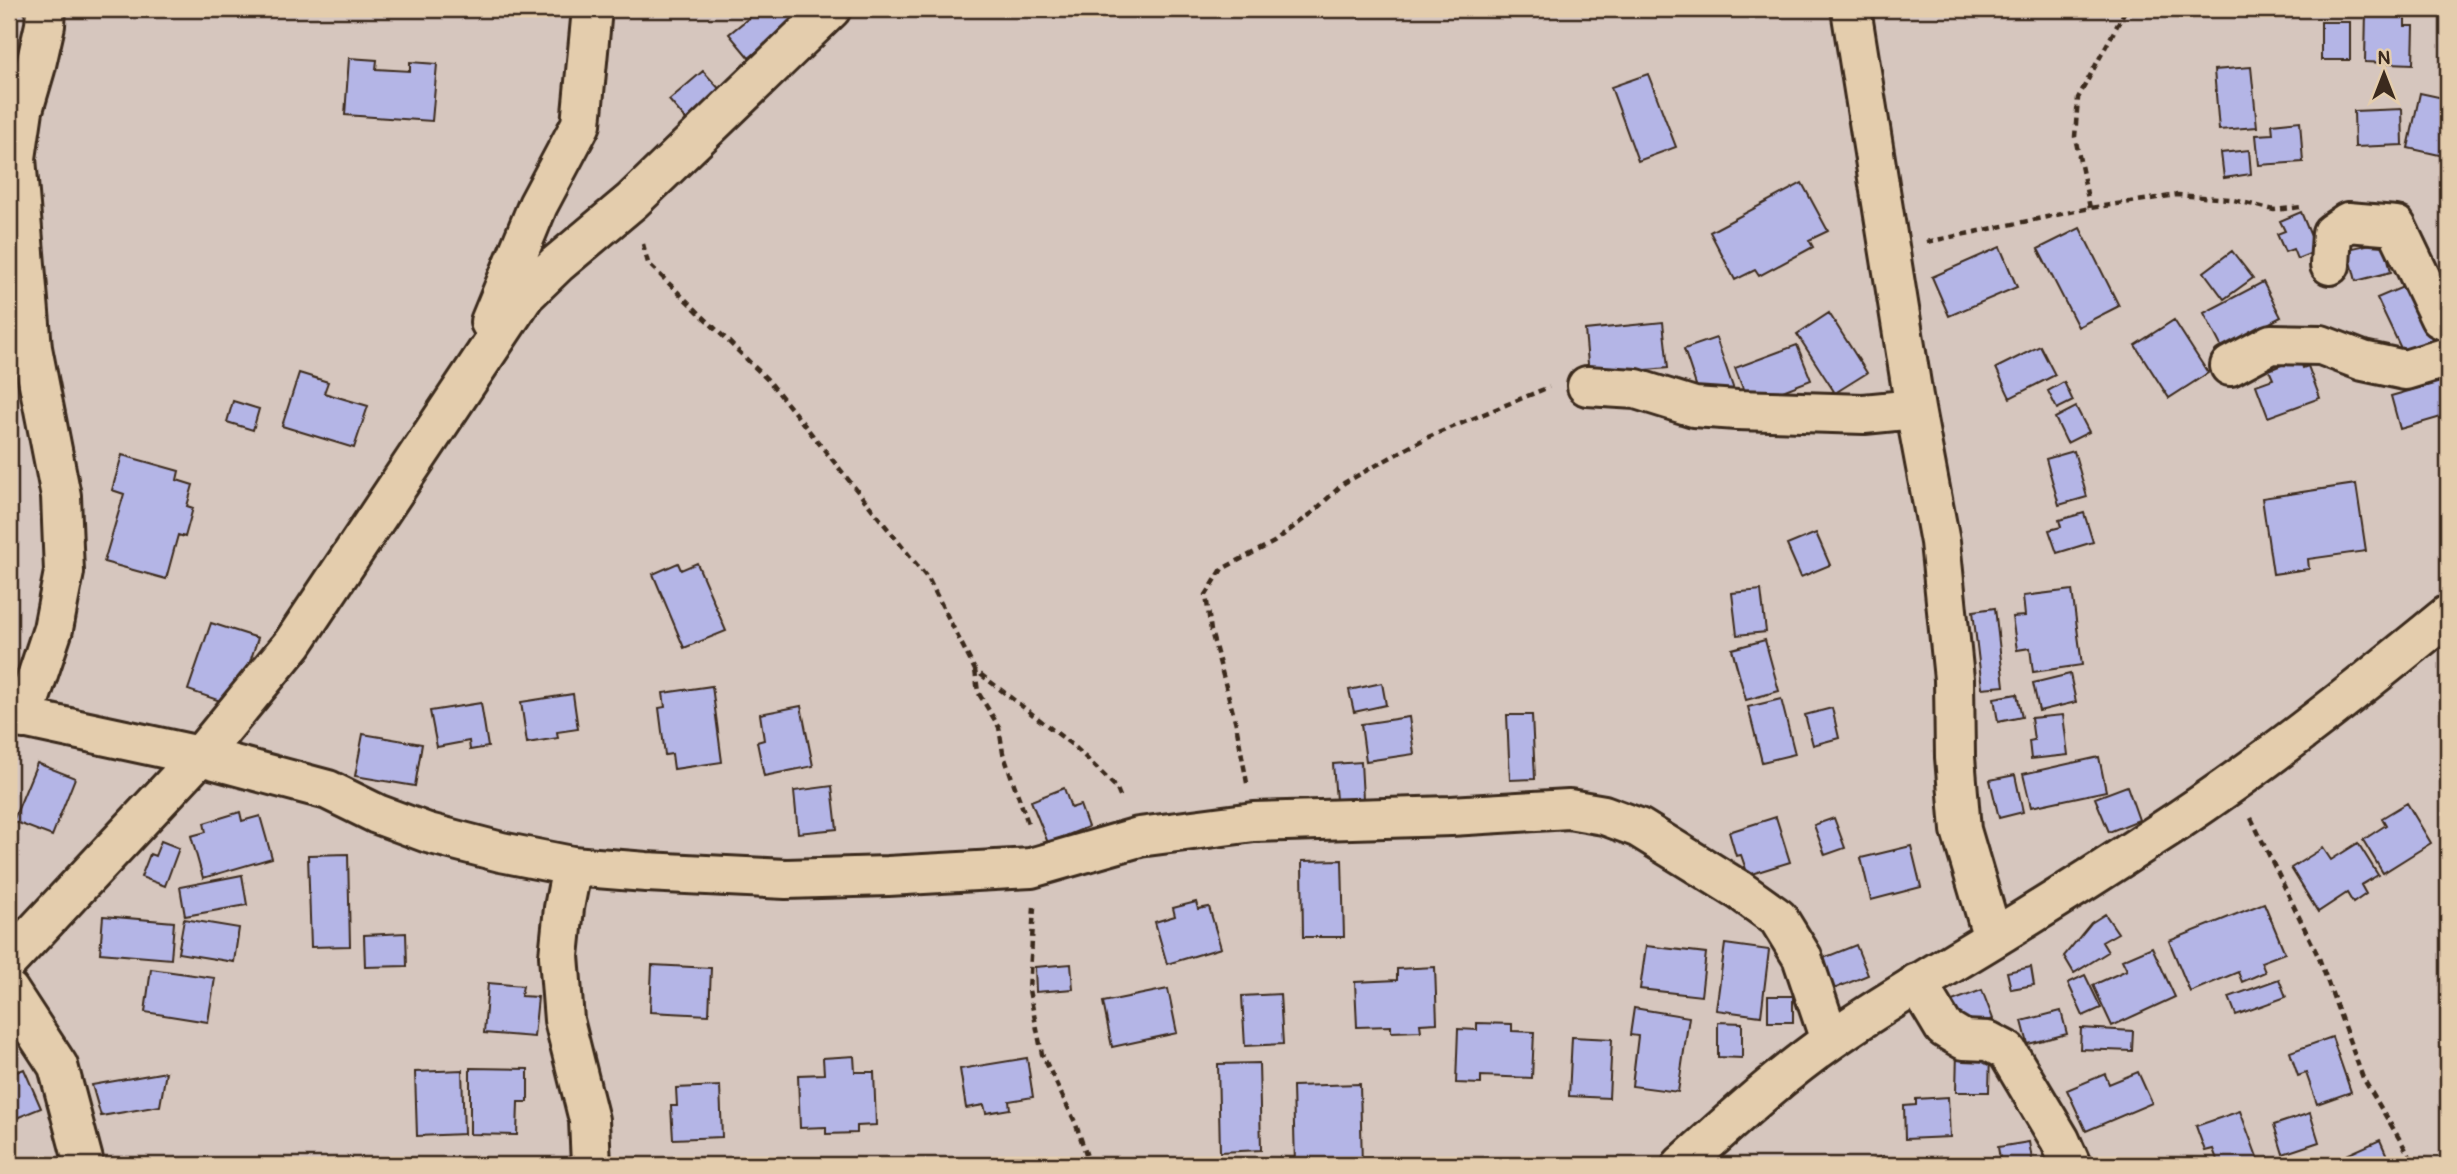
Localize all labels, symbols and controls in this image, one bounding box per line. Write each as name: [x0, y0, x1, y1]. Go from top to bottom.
north arrow: [2348, 38, 2418, 108]
text: N: [2378, 46, 2391, 70]

